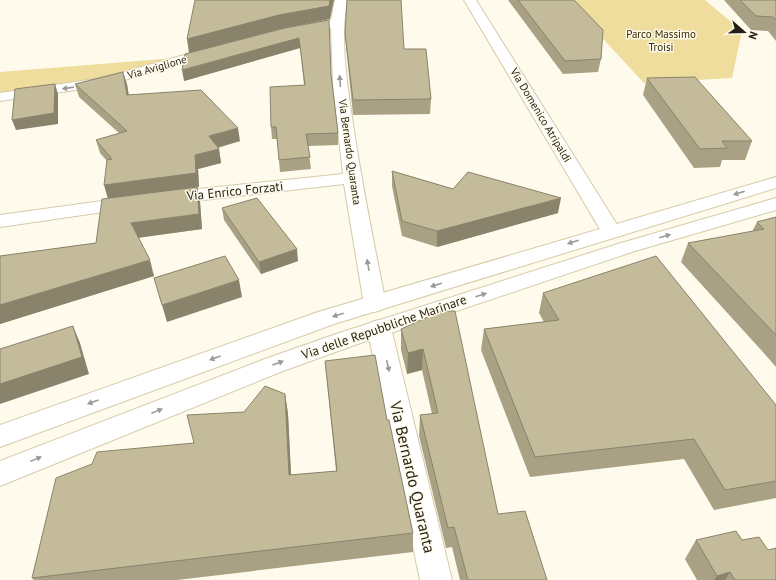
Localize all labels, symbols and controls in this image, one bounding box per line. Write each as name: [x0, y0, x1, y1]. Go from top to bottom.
north arrow: [724, 12, 764, 52]
park label: Parco Massimo Troisi: [626, 27, 696, 54]
text: N: [746, 30, 761, 41]
street label: Via Aviglione: [125, 52, 189, 82]
street label: Via Domenico Atripaldi: [507, 64, 575, 165]
one-way arrow: [337, 75, 344, 87]
one-way arrow: [62, 85, 74, 91]
street label: Via Bernardo Quaranta: [336, 97, 364, 206]
street label: Via Enrico Forzati: [185, 177, 284, 205]
one-way arrow: [732, 190, 744, 196]
one-way arrow: [659, 233, 671, 239]
one-way arrow: [567, 239, 579, 245]
one-way arrow: [365, 259, 371, 271]
one-way arrow: [430, 282, 442, 288]
street label: Via delle Repubbliche Marinare: [298, 291, 469, 364]
one-way arrow: [475, 292, 487, 298]
one-way arrow: [331, 312, 343, 318]
one-way arrow: [209, 356, 221, 362]
one-way arrow: [386, 359, 392, 372]
one-way arrow: [272, 360, 284, 366]
street label: Via Bernardo Quaranta: [386, 398, 440, 555]
one-way arrow: [86, 400, 98, 406]
one-way arrow: [152, 408, 163, 414]
one-way arrow: [31, 456, 43, 462]

